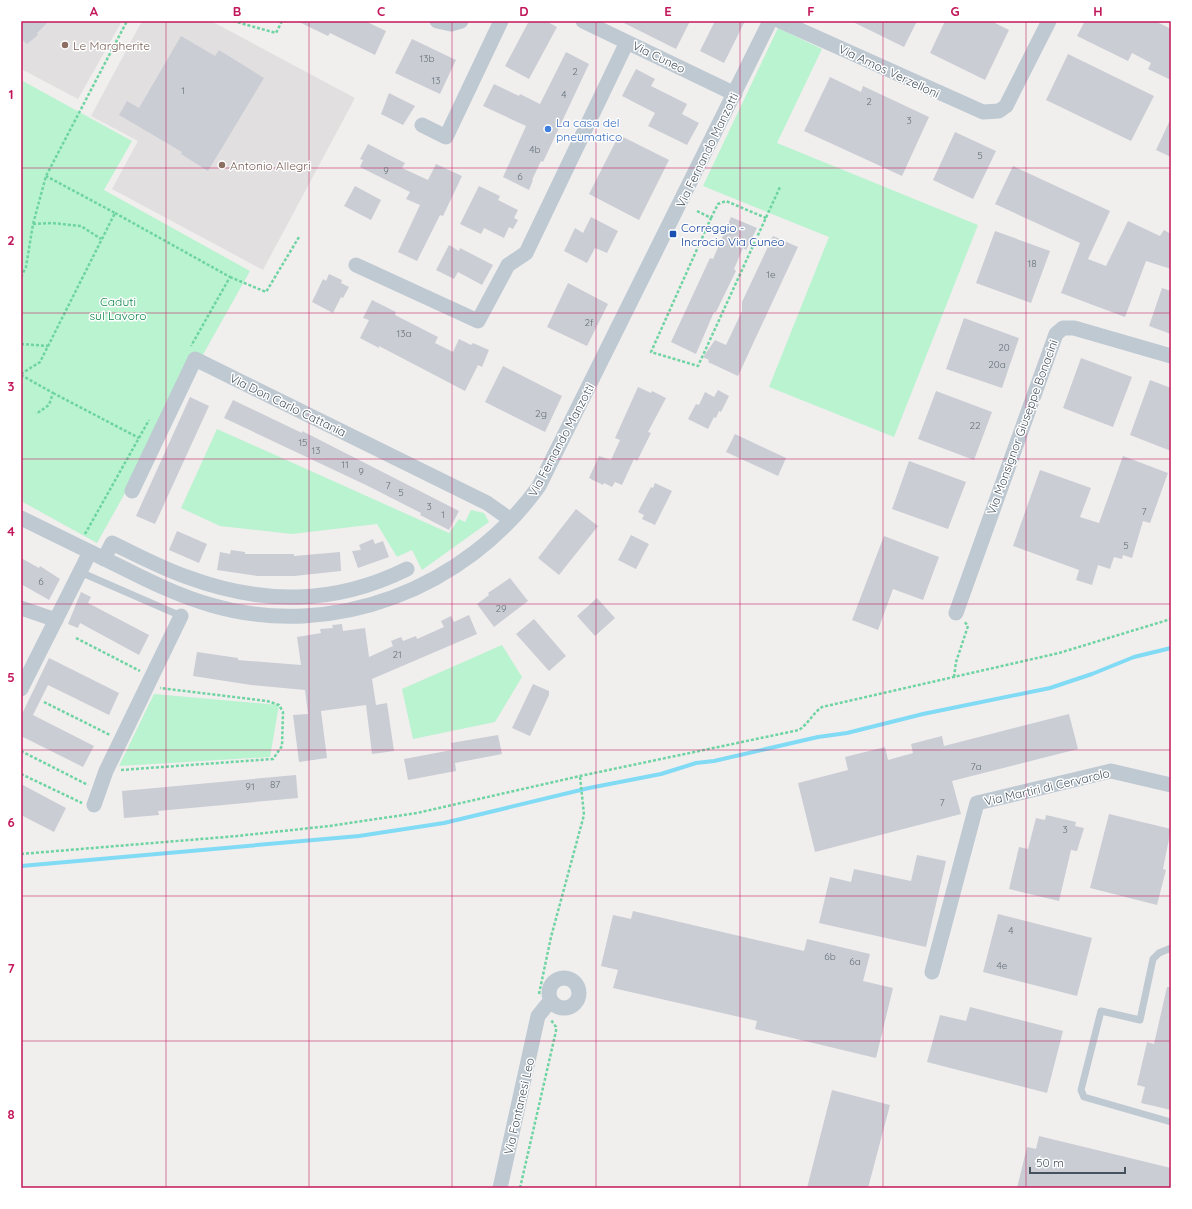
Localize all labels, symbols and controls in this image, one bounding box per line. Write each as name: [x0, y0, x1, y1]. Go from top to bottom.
text: A: [90, 3, 99, 19]
text: B: [233, 3, 241, 19]
text: C: [377, 3, 385, 19]
text: D: [519, 3, 529, 19]
text: E: [664, 3, 672, 19]
text: F: [807, 3, 815, 19]
text: G: [950, 3, 960, 19]
text: H: [1093, 3, 1103, 19]
place label: Le Margherite: [73, 38, 150, 53]
street label: Via Cuneo: [630, 38, 688, 76]
marker: Le Margherite: [60, 40, 70, 50]
street label: Via Amos Verzelloni: [836, 41, 942, 101]
house number: 13b: [420, 52, 435, 65]
house number: 2: [572, 65, 578, 78]
house number: 13: [432, 74, 440, 87]
house number: 1: [181, 84, 185, 97]
text: 1: [8, 86, 14, 102]
house number: 4: [561, 88, 567, 101]
street label: Via Fernando Manzotti: [673, 90, 741, 210]
house number: 2: [866, 95, 872, 108]
house number: 3: [906, 114, 912, 127]
place label: La casa del pneumatico: [556, 115, 622, 144]
marker: La casa del pneumatico: [543, 124, 553, 134]
house number: 4b: [529, 143, 541, 156]
house number: 5: [977, 149, 983, 162]
place label: Antonio Allegri: [230, 158, 311, 173]
marker: Antonio Allegri: [217, 160, 227, 170]
house number: 9: [383, 164, 389, 177]
house number: 6: [517, 170, 523, 183]
place label: Correggio - Incrocio Via Cuneo: [681, 220, 785, 249]
marker: Correggio - Incrocio Via Cuneo: [668, 229, 678, 239]
text: 2: [7, 232, 15, 248]
house number: 18: [1027, 257, 1037, 270]
house number: 1e: [766, 268, 776, 281]
park label: Caduti sul Lavoro: [89, 294, 147, 323]
house number: 2f: [584, 316, 594, 329]
house number: 13a: [397, 327, 412, 340]
street label: Via Monsignor Giuseppe Bonacini: [983, 337, 1061, 517]
house number: 20: [998, 341, 1010, 354]
house number: 20a: [988, 358, 1006, 371]
street label: Via Don Carlo Cattania: [227, 370, 349, 440]
text: 3: [8, 378, 15, 394]
street label: Via Fernando Manzotti: [525, 381, 597, 499]
house number: 2g: [535, 407, 547, 420]
house number: 22: [969, 419, 981, 432]
house number: 15: [298, 436, 308, 449]
house number: 13: [312, 444, 320, 457]
house number: 11: [341, 458, 349, 471]
house number: 9: [358, 465, 364, 478]
house number: 7: [385, 479, 391, 492]
house number: 5: [398, 486, 404, 499]
house number: 3: [426, 500, 432, 513]
house number: 7: [1141, 505, 1147, 518]
house number: 1: [441, 508, 445, 521]
text: 4: [7, 523, 15, 539]
house number: 5: [1123, 539, 1129, 552]
house number: 6: [38, 575, 44, 588]
house number: 29: [495, 602, 507, 615]
house number: 21: [392, 648, 402, 661]
text: 5: [7, 669, 15, 685]
house number: 7a: [970, 760, 982, 773]
street label: Via Martiri di Cervarolo: [983, 765, 1111, 809]
house number: 87: [270, 778, 280, 791]
house number: 91: [245, 780, 255, 793]
house number: 7: [939, 796, 945, 809]
text: 6: [7, 814, 15, 830]
house number: 3: [1062, 823, 1068, 836]
house number: 4: [1008, 924, 1014, 937]
house number: 6b: [824, 950, 836, 963]
house number: 6a: [849, 955, 861, 968]
house number: 4e: [997, 959, 1008, 972]
text: 7: [7, 960, 15, 976]
street label: Via Fontanesi Leo: [501, 1056, 537, 1156]
text: 8: [7, 1106, 15, 1122]
scale bar: [1030, 1149, 1125, 1175]
text: 50 m: [1036, 1155, 1064, 1170]

